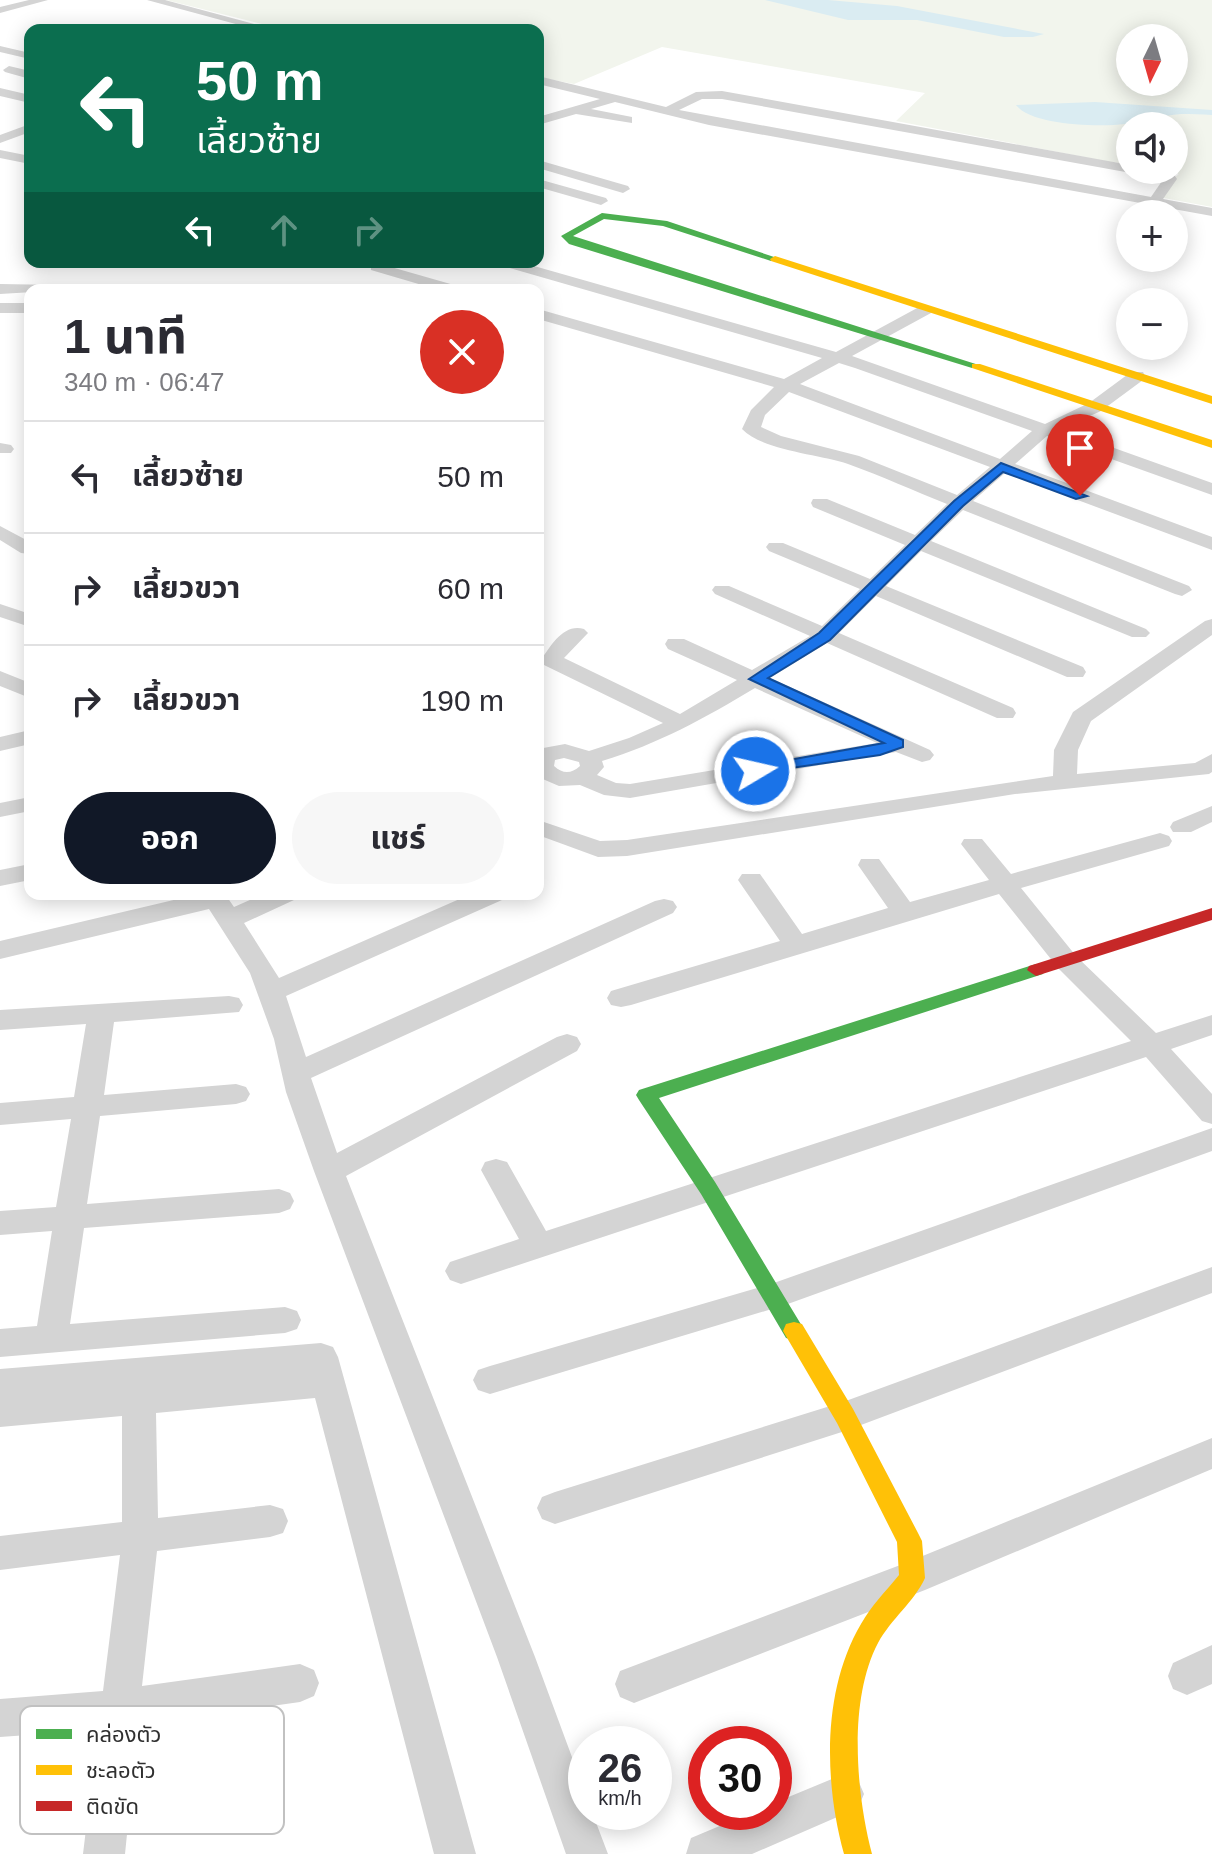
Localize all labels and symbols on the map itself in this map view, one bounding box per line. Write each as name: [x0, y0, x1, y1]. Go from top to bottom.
north arrow: [1116, 24, 1188, 96]
pin: [1046, 414, 1114, 496]
position arrow: [713, 729, 797, 813]
legend: [20, 1706, 284, 1834]
text: คล่องตัว: [86, 1722, 161, 1747]
speed limit sign: 30: [688, 1726, 792, 1830]
text: ชะลอตัว: [86, 1758, 156, 1783]
text: ติดขัด: [86, 1794, 139, 1819]

